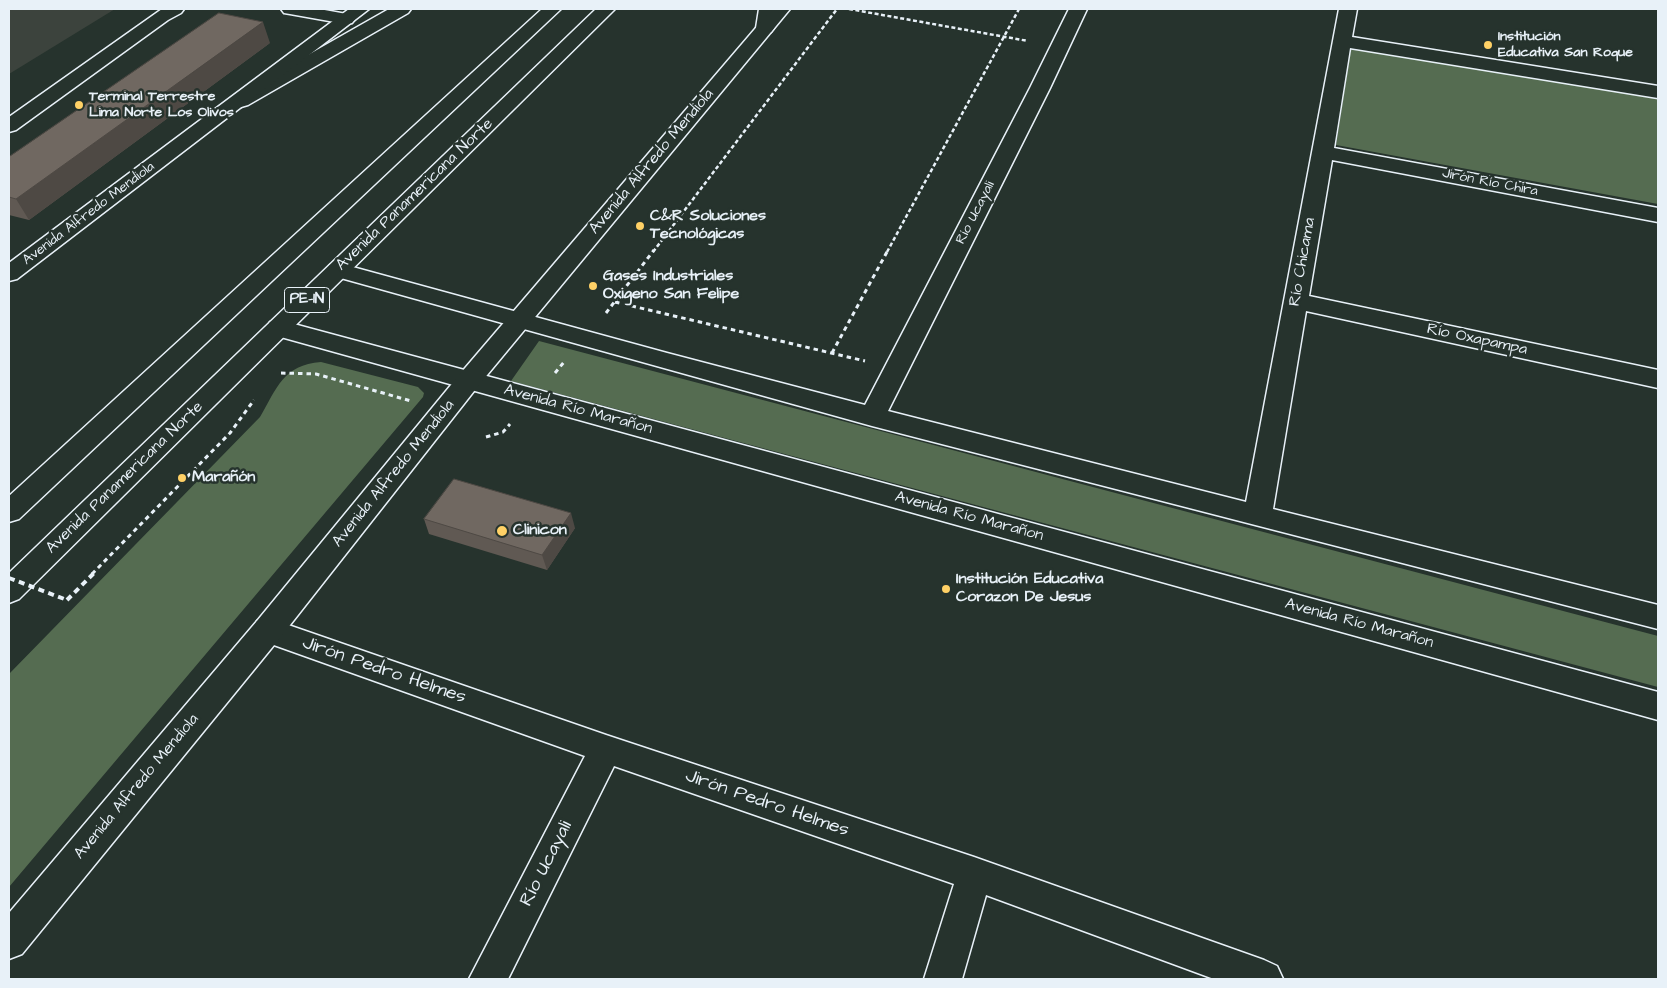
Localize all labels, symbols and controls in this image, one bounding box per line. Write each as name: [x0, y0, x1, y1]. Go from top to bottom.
place label: Institución Educativa San Roque: [1498, 29, 1633, 62]
marker: Institución Educativa San Roque: [1482, 39, 1494, 51]
street label: Avenida Alfredo Mendiola: [586, 85, 718, 239]
place label: Terminal Terrestre Lima Norte Los Olivos: [89, 89, 234, 121]
marker: Terminal Terrestre Lima Norte Los Olivos: [73, 99, 85, 111]
street label: Avenida Panamericana Norte: [332, 115, 498, 275]
street label: Avenida Alfredo Mendiola: [20, 159, 158, 269]
street label: Jirón Río Chira: [1441, 165, 1539, 201]
street label: Río Ucayali: [953, 179, 999, 247]
place label: C&R Soluciones Tecnológicas: [650, 207, 766, 245]
street label: Río Chicama: [1286, 216, 1320, 308]
marker: C&R Soluciones Tecnológicas: [634, 220, 646, 232]
place label: Gases Industriales Oxigeno San Felipe: [603, 267, 739, 305]
marker: Gases Industriales Oxigeno San Felipe: [587, 280, 599, 292]
road number: PE-1N: [284, 288, 330, 312]
street label: Río Oxapampa: [1425, 320, 1529, 360]
street label: Avenida Río Marañon: [502, 381, 654, 439]
street label: Avenida Alfredo Mendiola: [329, 396, 459, 552]
street label: Avenida Panamericana Norte: [42, 398, 208, 558]
place label: Marañón: [192, 468, 255, 488]
marker: Marañón: [176, 472, 188, 484]
street label: Avenida Río Marañon: [893, 488, 1045, 546]
place label: Clinicon: [513, 521, 567, 541]
marker: Clinicon: [495, 524, 509, 538]
place label: Institución Educativa Corazon De Jesus: [956, 570, 1103, 608]
marker: Institución Educativa Corazon De Jesus: [940, 583, 952, 595]
street label: Avenida Río Marañon: [1283, 595, 1435, 653]
street label: Jirón Pedro Helmes: [299, 632, 469, 710]
street label: Avenida Alfredo Mendiola: [71, 710, 203, 864]
street label: Jirón Pedro Helmes: [682, 765, 852, 843]
street label: Río Ucayali: [516, 817, 578, 911]

